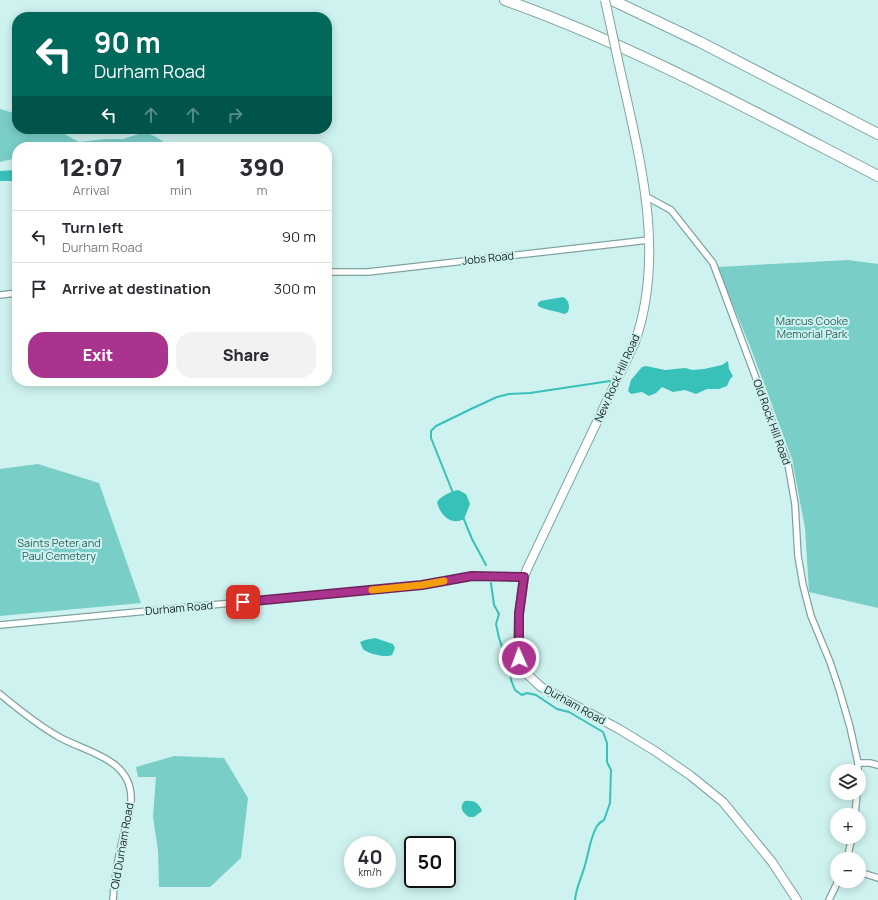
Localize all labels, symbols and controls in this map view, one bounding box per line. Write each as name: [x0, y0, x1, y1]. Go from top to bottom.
text: 90 m: [94, 23, 161, 61]
icon: left: [28, 28, 80, 80]
text: Durham Road: [94, 59, 205, 83]
icon: left: [98, 104, 120, 126]
icon: ahead: [140, 104, 162, 126]
icon: ahead: [182, 104, 204, 126]
icon: right: [224, 104, 246, 126]
text: 12:07: [59, 150, 123, 183]
text: 1: [175, 150, 186, 183]
text: 390: [239, 150, 285, 183]
text: Arrival: [72, 181, 110, 199]
text: min: [170, 181, 192, 199]
text: m: [256, 181, 267, 199]
text: Turn left: [62, 217, 124, 238]
icon: left: [28, 226, 50, 248]
text: 90 m: [282, 226, 316, 247]
text: Durham Road: [62, 238, 143, 256]
street label: Jobs Road: [461, 247, 515, 268]
icon: arrive: [28, 278, 50, 300]
text: Arrive at destination: [62, 278, 211, 299]
text: 300 m: [274, 278, 316, 299]
park label: Marcus Cooke Memorial Park: [776, 313, 849, 341]
street label: New Rock Hill Road: [590, 331, 643, 424]
button: Exit: [28, 332, 168, 378]
button: Share: [176, 332, 316, 378]
street label: Old Rock Hill Road: [750, 377, 795, 467]
park label: Saints Peter and Paul Cemetery: [17, 535, 101, 563]
pin: [226, 585, 260, 619]
icon: arrive: [232, 591, 254, 613]
street label: Durham Road: [144, 597, 214, 618]
position arrow: [498, 637, 540, 679]
street label: Durham Road: [542, 681, 609, 728]
map controls: [830, 764, 866, 888]
button: layers: [830, 764, 866, 800]
street label: Old Durham Road: [107, 802, 136, 890]
button: +: [830, 808, 866, 844]
speed limit sign: 50: [404, 836, 456, 888]
text: 40: [357, 843, 383, 870]
button: −: [830, 852, 866, 888]
text: km/h: [358, 865, 382, 879]

